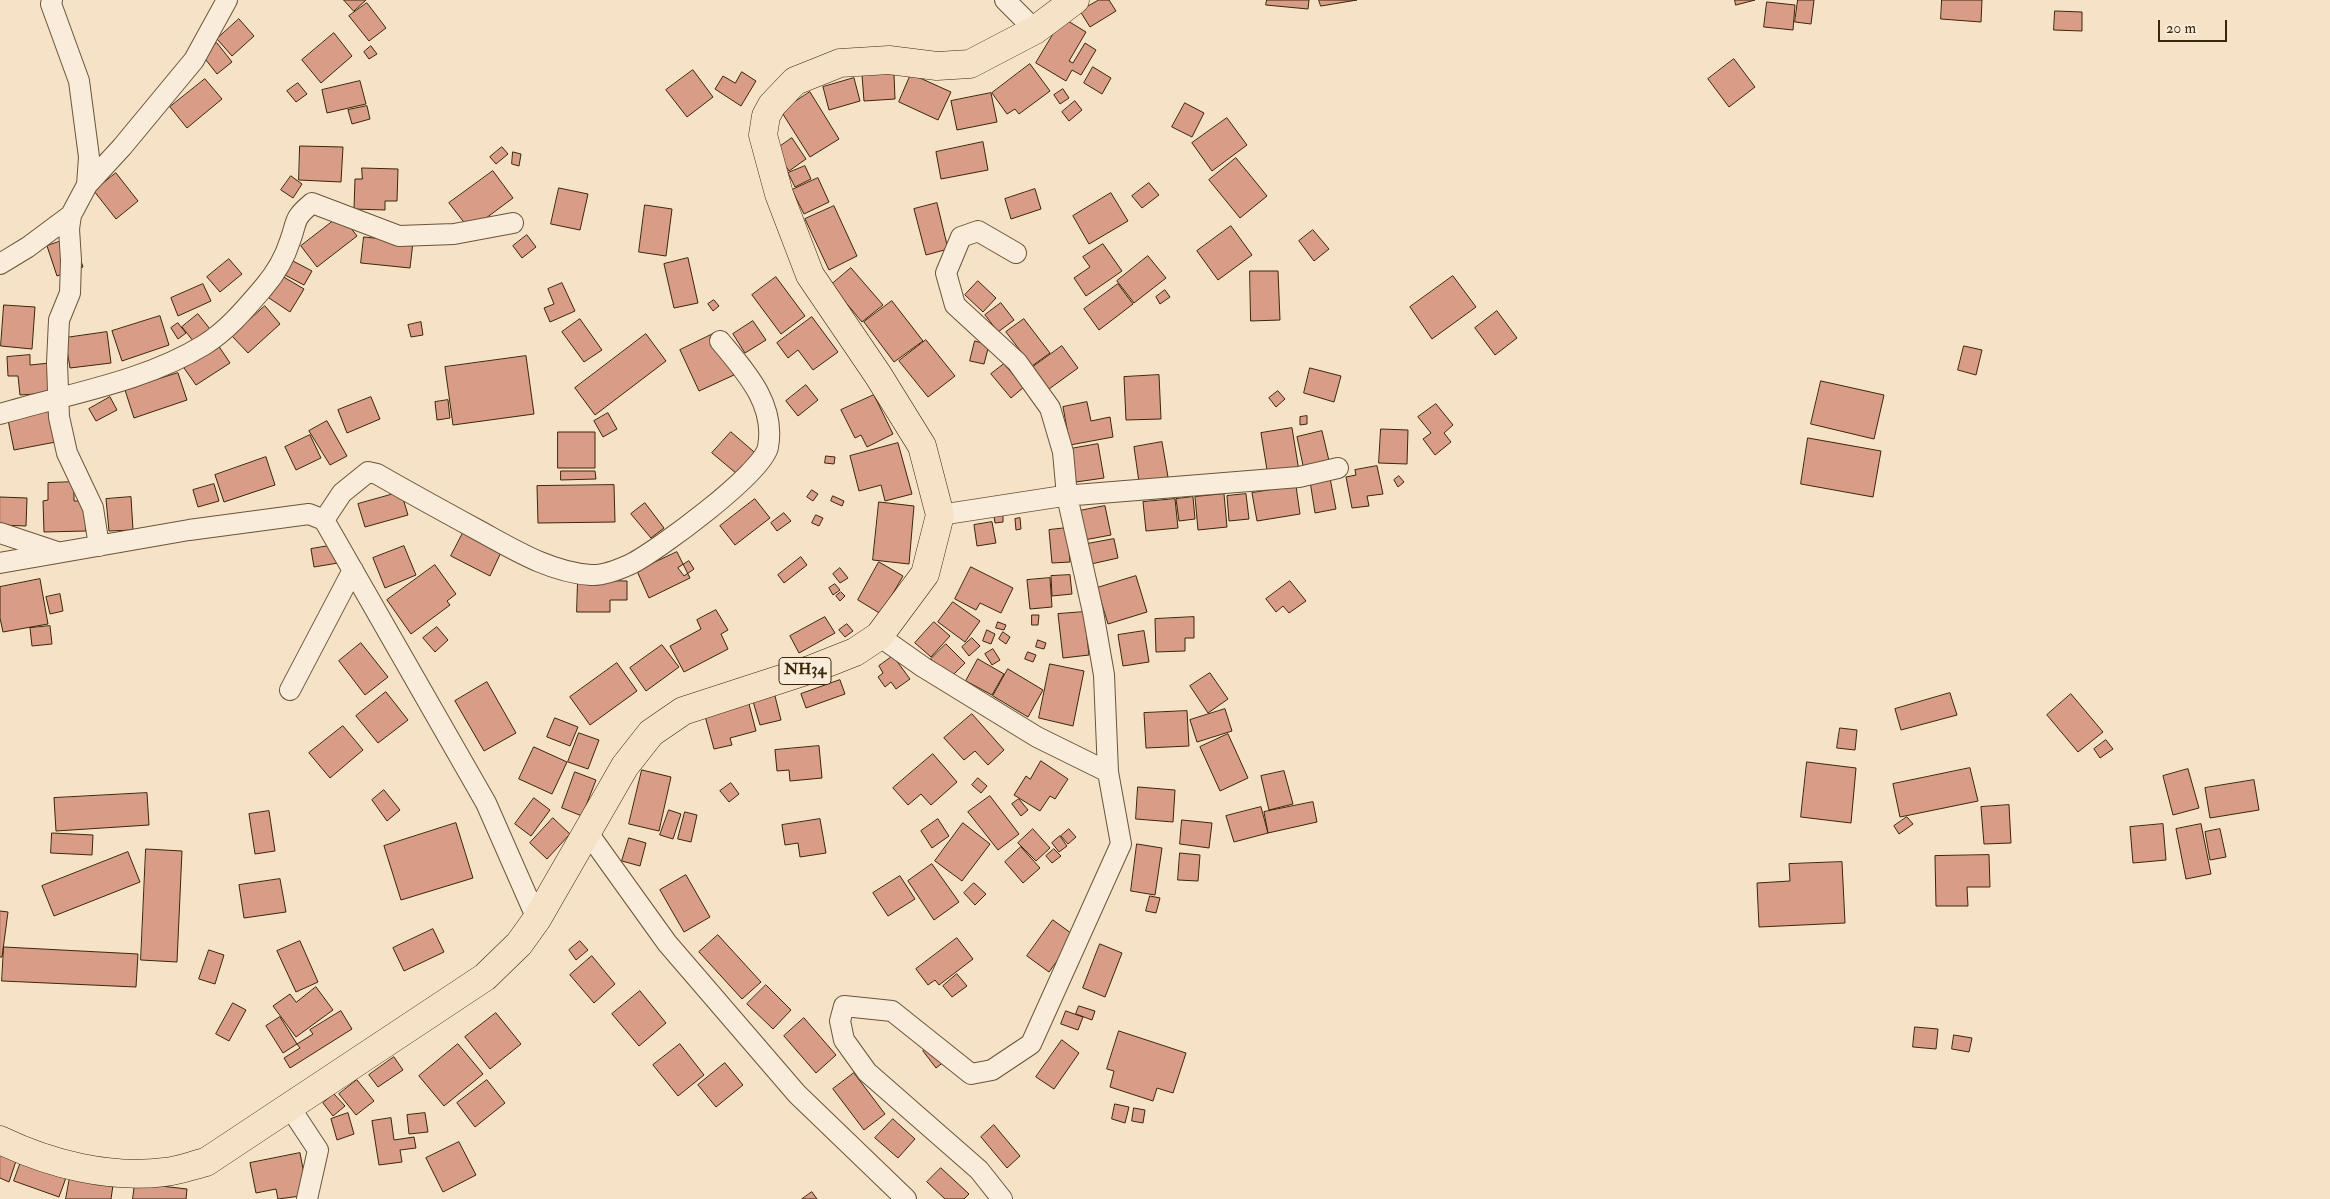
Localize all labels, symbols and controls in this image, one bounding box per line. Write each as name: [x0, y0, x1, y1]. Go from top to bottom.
scale bar: [2160, 10, 2229, 42]
text: 20 m: [2166, 19, 2196, 38]
road number: NH34: [779, 658, 831, 684]

